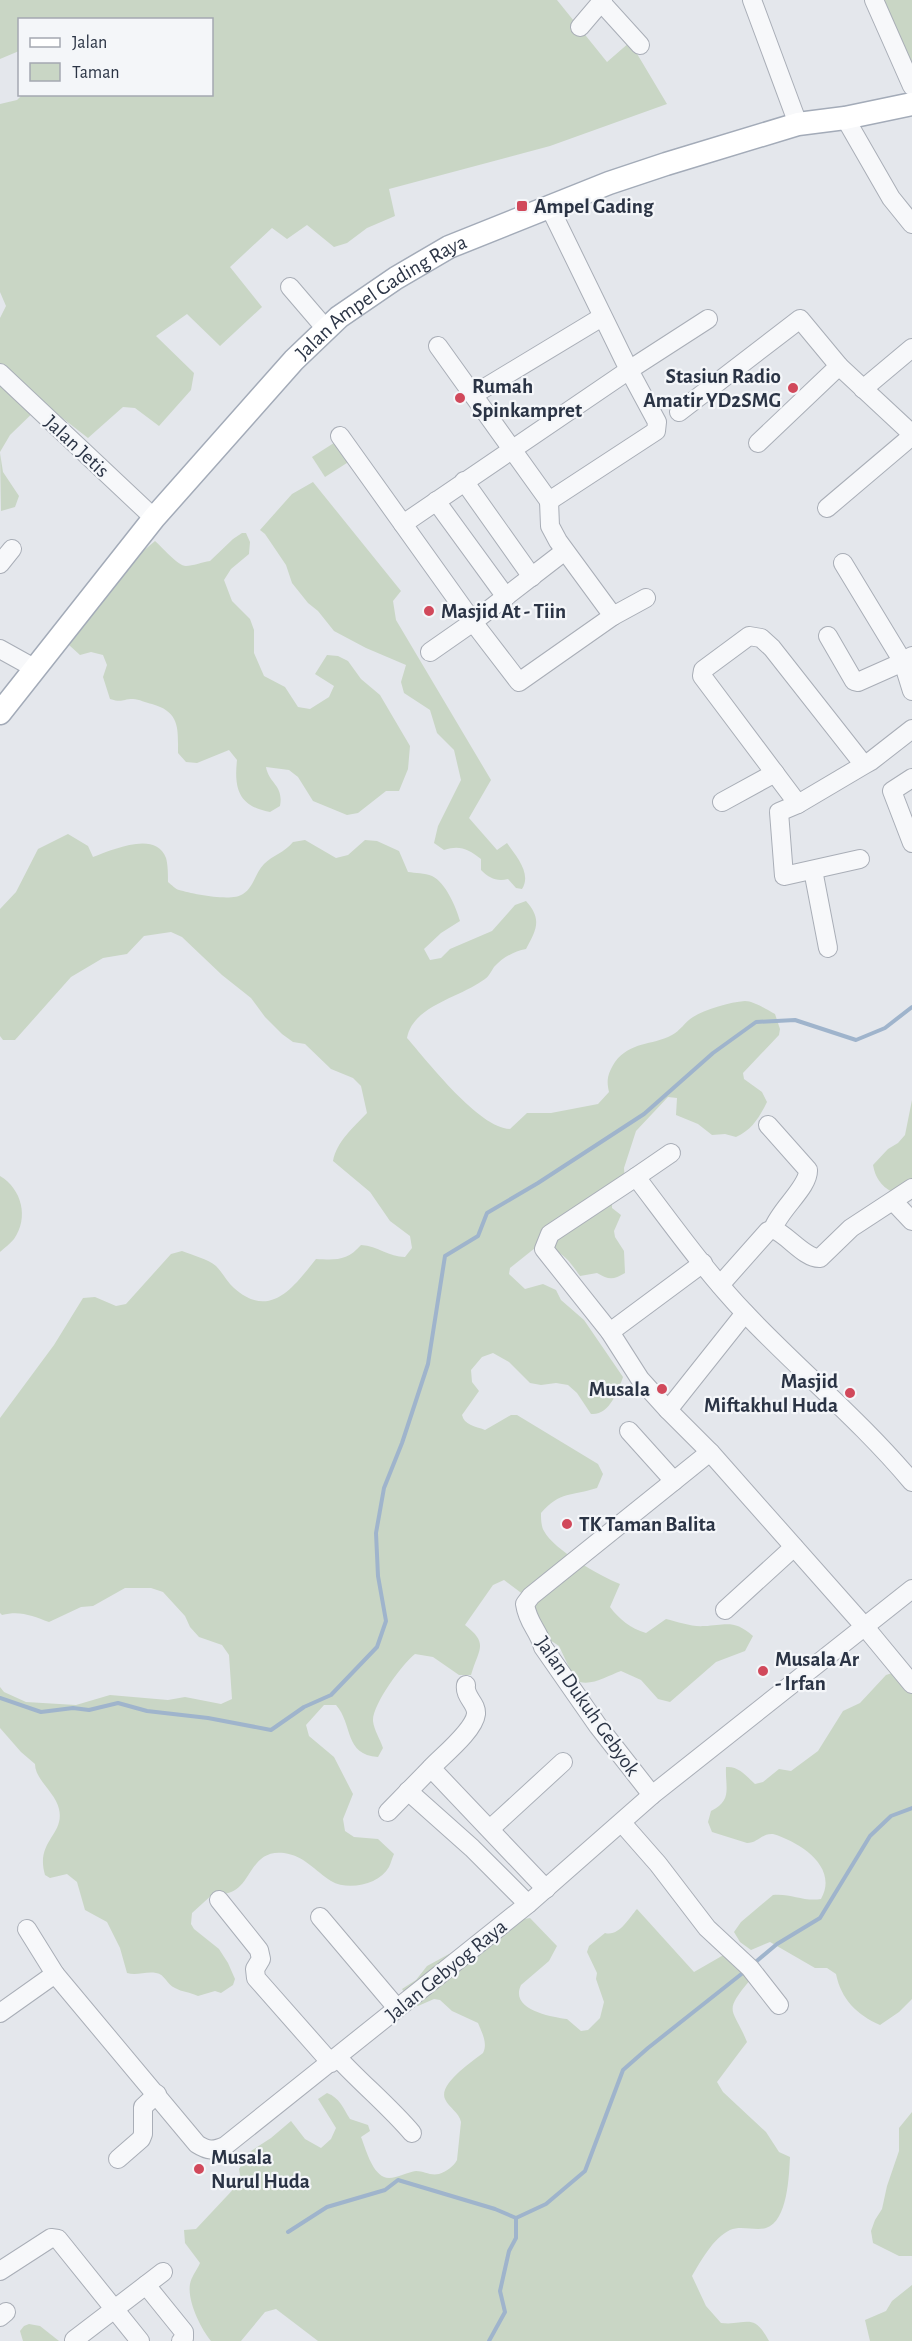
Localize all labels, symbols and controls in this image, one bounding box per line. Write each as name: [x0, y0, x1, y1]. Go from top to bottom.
legend: [18, 18, 213, 96]
text: Jalan: [72, 34, 107, 52]
text: Taman: [72, 64, 120, 82]
place label: Ampel Gading: [534, 196, 654, 217]
marker: Ampel Gading: [515, 199, 529, 213]
street label: Jalan Ampel Gading Raya: [292, 231, 470, 364]
place label: Stasiun Radio Amatir YD2SMG: [643, 366, 781, 411]
place label: Rumah Spinkampret: [472, 376, 582, 421]
marker: Stasiun Radio Amatir YD2SMG: [786, 381, 800, 395]
marker: Rumah Spinkampret: [453, 391, 467, 405]
street label: Jalan Jetis: [40, 411, 113, 481]
place label: Masjid At - Tiin: [441, 601, 566, 622]
marker: Masjid At - Tiin: [422, 604, 436, 618]
place label: Masjid Miftakhul Huda: [704, 1371, 838, 1416]
place label: Musala: [589, 1379, 650, 1400]
marker: Musala: [655, 1382, 669, 1396]
marker: Masjid Miftakhul Huda: [843, 1386, 857, 1400]
place label: TK Taman Balita: [579, 1514, 716, 1535]
marker: TK Taman Balita: [560, 1517, 574, 1531]
street label: Jalan Dukuh Gebyok: [532, 1633, 644, 1780]
place label: Musala Ar - Irfan: [775, 1649, 860, 1694]
marker: Musala Ar - Irfan: [756, 1664, 770, 1678]
street label: Jalan Gebyog Raya: [382, 1915, 511, 2025]
place label: Musala Nurul Huda: [211, 2147, 310, 2192]
marker: Musala Nurul Huda: [192, 2162, 206, 2176]

